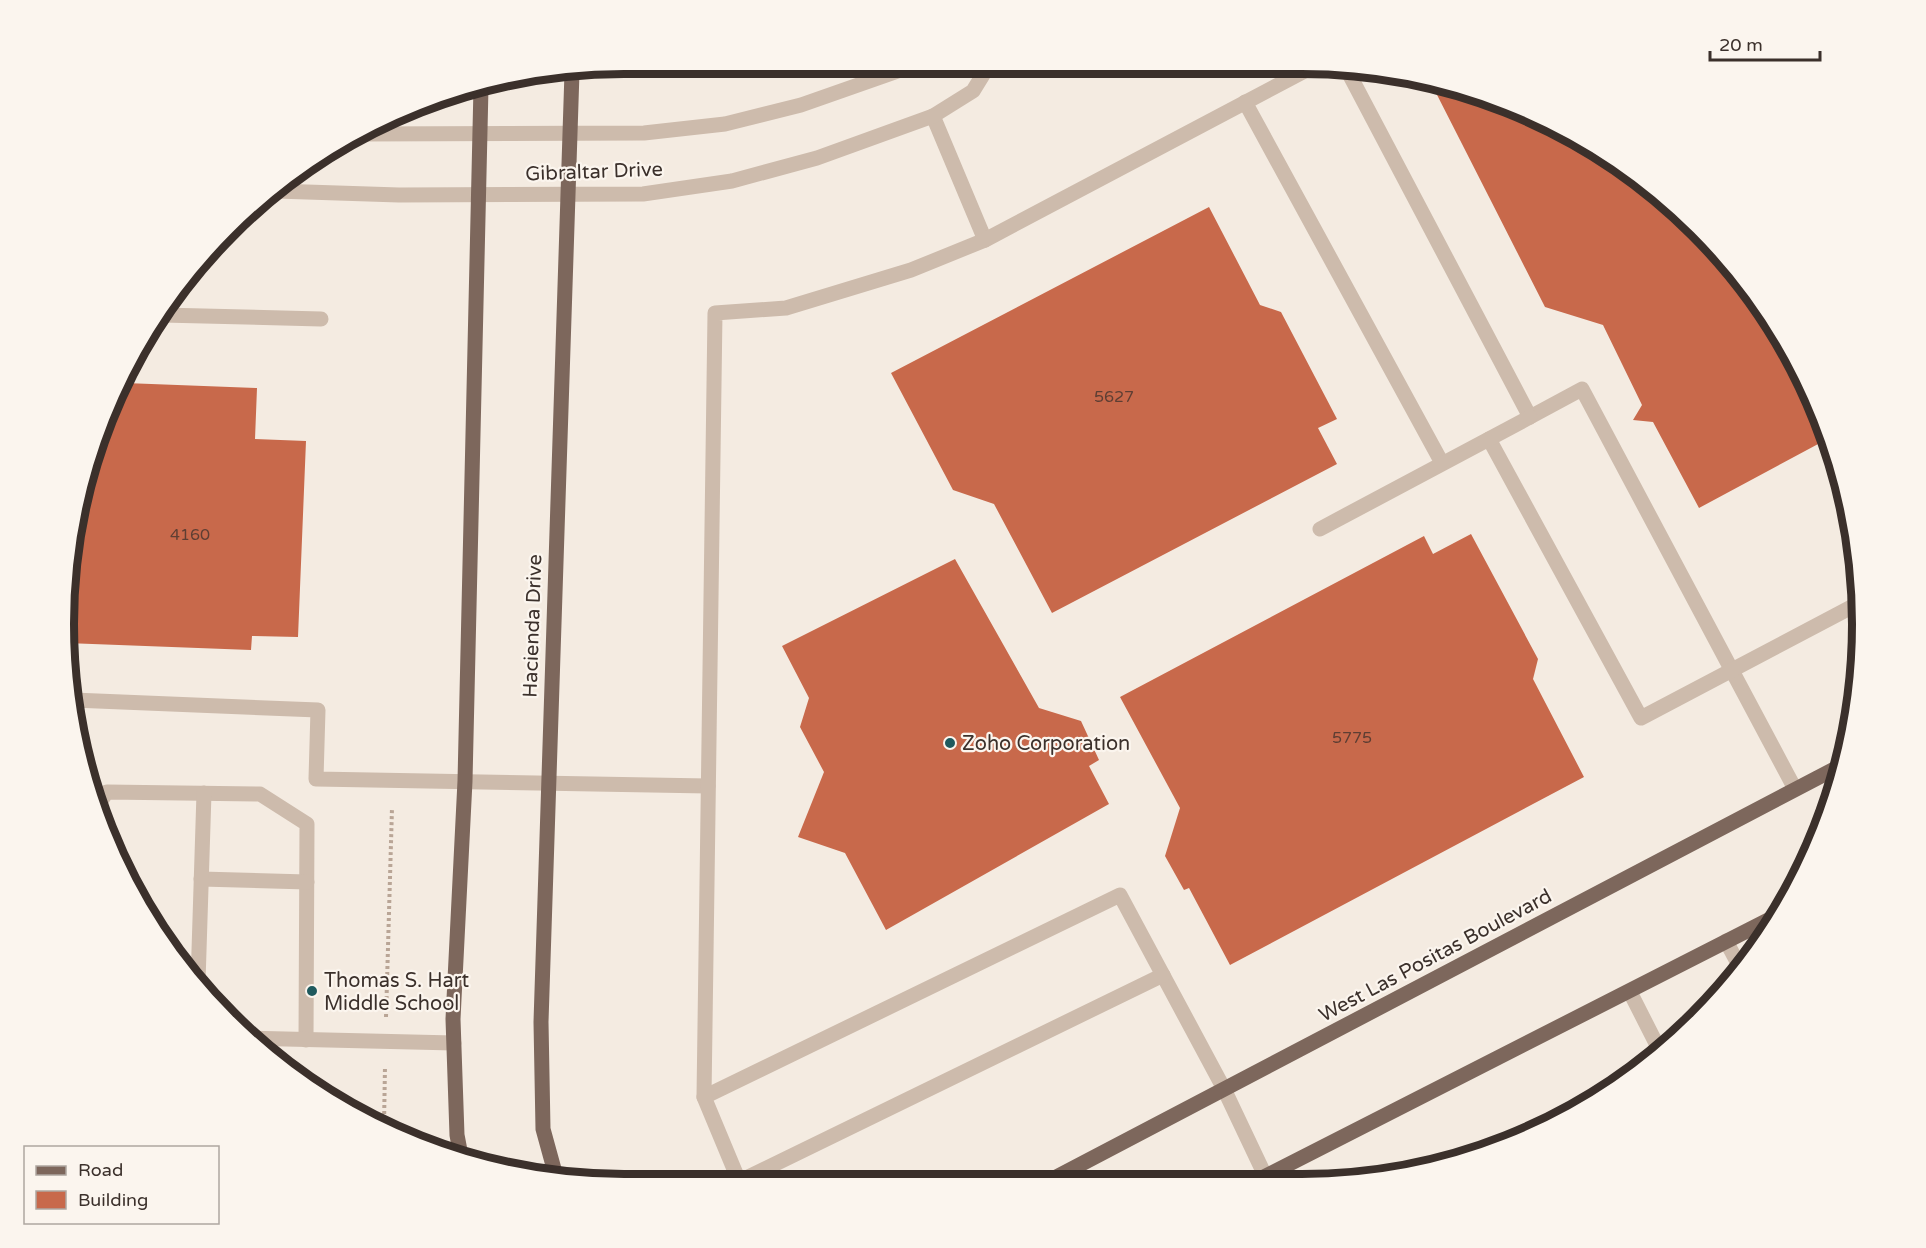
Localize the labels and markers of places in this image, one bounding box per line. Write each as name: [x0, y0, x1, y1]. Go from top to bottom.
place label: Zoho Corporation: [962, 732, 1130, 756]
marker: Zoho Corporation: [943, 736, 957, 750]
place label: Thomas S. Hart Middle School: [324, 969, 470, 1016]
marker: Thomas S. Hart Middle School: [305, 984, 319, 998]

